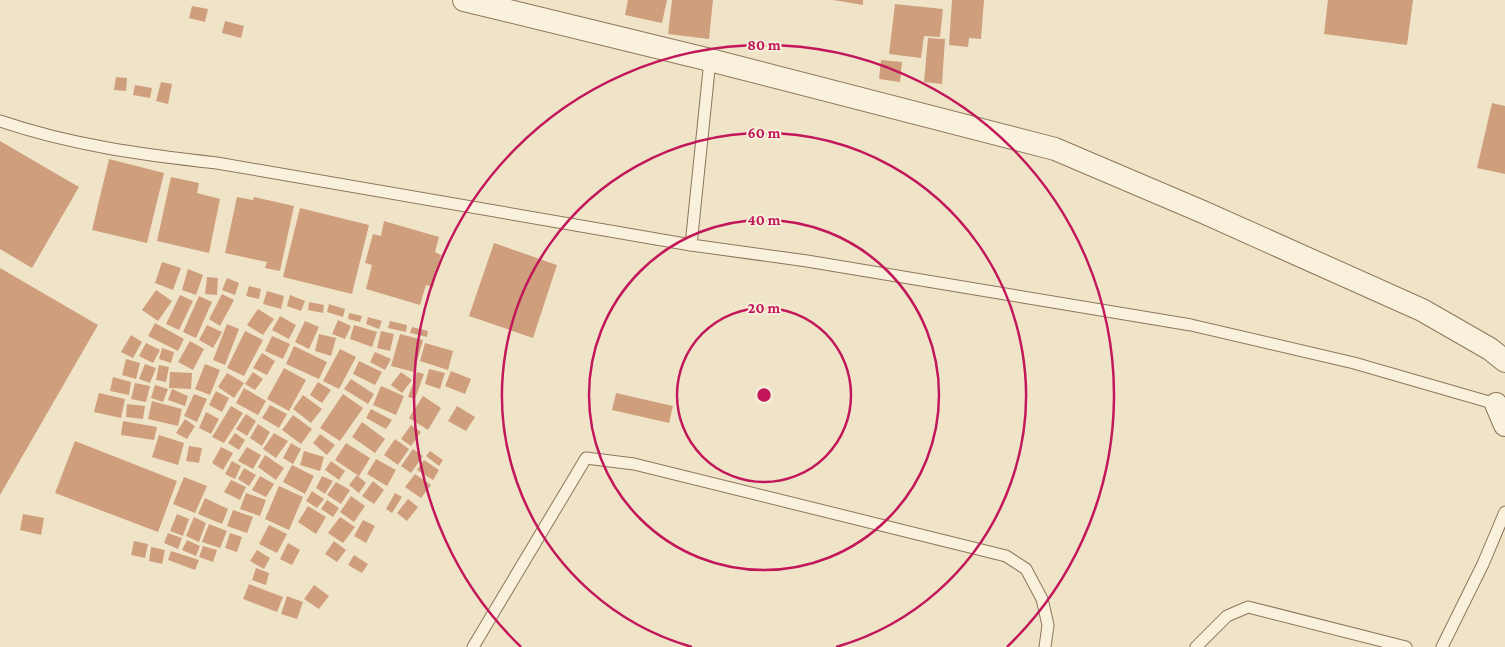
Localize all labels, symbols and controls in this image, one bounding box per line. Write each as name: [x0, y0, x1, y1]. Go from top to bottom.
text: 80 m: [747, 37, 781, 53]
text: 60 m: [748, 125, 781, 141]
text: 40 m: [748, 212, 781, 228]
text: 20 m: [748, 300, 780, 316]
centre of rings: [755, 386, 773, 404]

